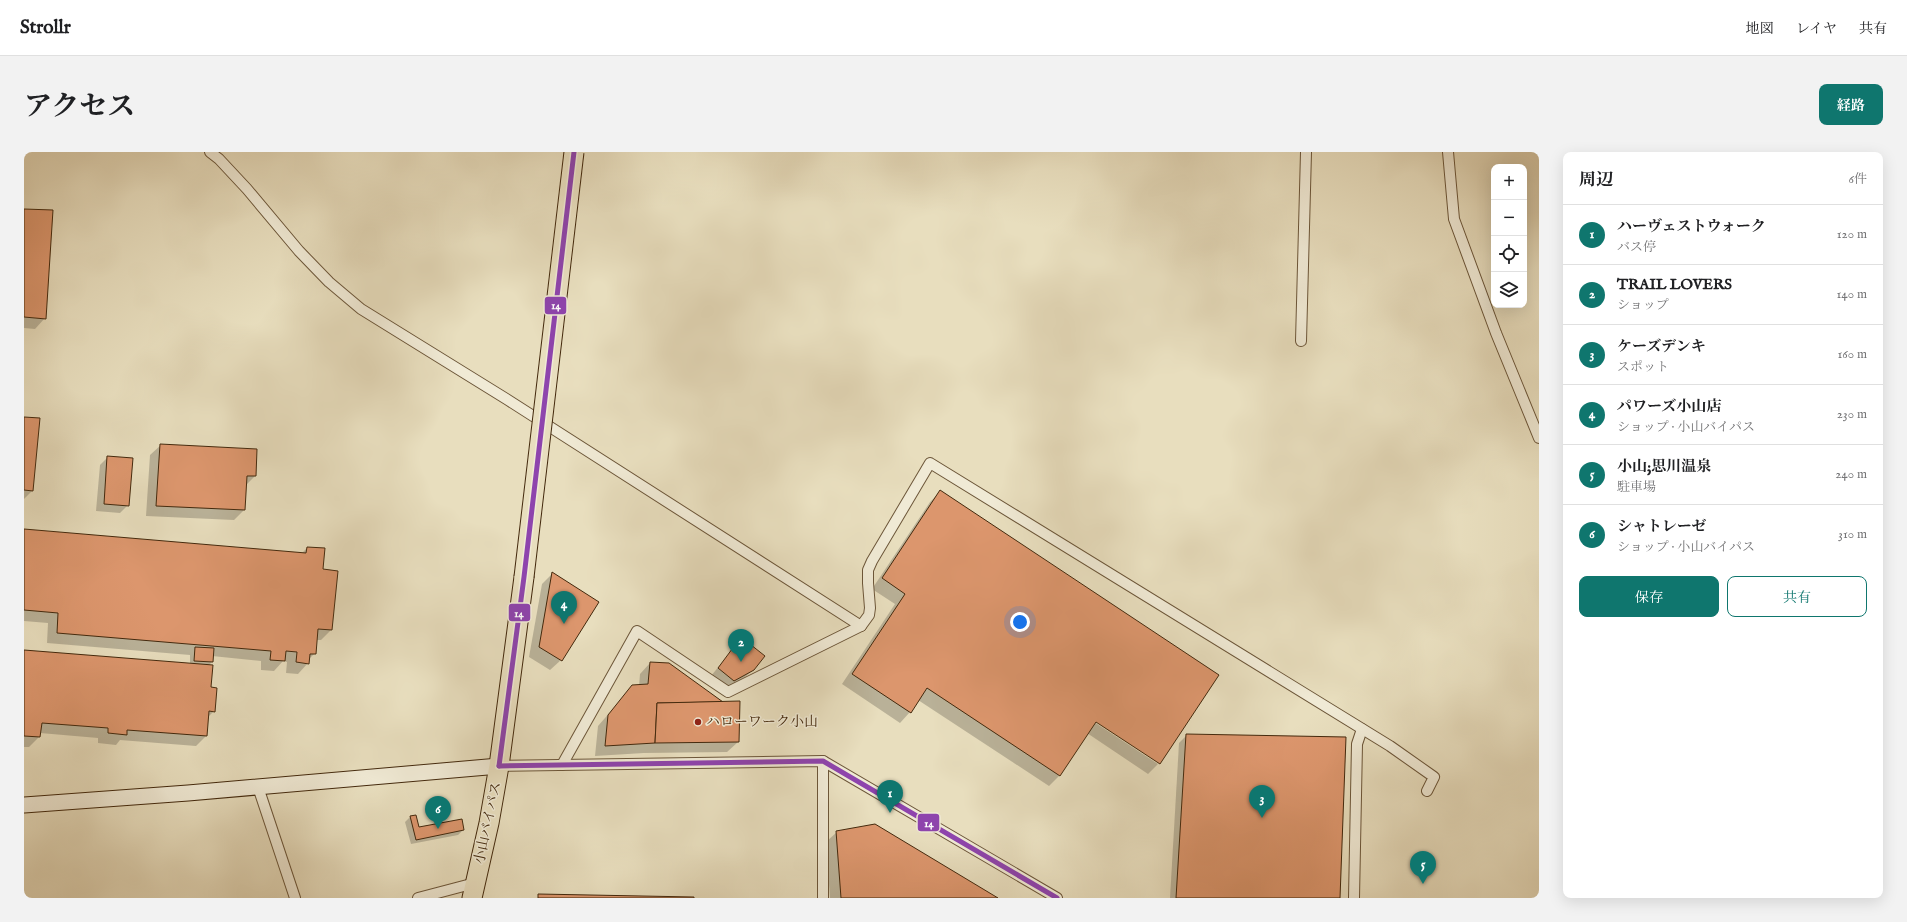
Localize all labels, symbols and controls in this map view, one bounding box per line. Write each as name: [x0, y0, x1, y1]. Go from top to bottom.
text: Strollr: [20, 16, 71, 40]
text: 地図: [1746, 20, 1774, 38]
text: レイヤ: [1796, 20, 1837, 38]
text: 共有: [1859, 20, 1887, 38]
button: 経路: [1819, 84, 1883, 125]
text: アクセス: [24, 90, 135, 125]
map controls: [1491, 164, 1527, 308]
button: +: [1491, 164, 1527, 200]
text: 周辺: [1579, 170, 1613, 191]
text: 6件: [1849, 171, 1867, 188]
button: −: [1491, 200, 1527, 236]
text: ハーヴェストウォーク: [1617, 217, 1766, 236]
text: 1: [1590, 226, 1594, 243]
text: 120 m: [1837, 226, 1867, 243]
button: locate: [1491, 236, 1527, 272]
text: バス停: [1617, 239, 1656, 256]
button: layers: [1491, 272, 1527, 308]
text: TRAIL LOVERS: [1617, 275, 1732, 294]
text: 2: [1589, 286, 1595, 303]
text: 140 m: [1837, 286, 1867, 303]
line badge: 14: [544, 296, 567, 315]
text: ショップ: [1617, 297, 1669, 314]
text: 14: [551, 299, 561, 313]
text: ケーズデンキ: [1617, 337, 1706, 356]
text: 3: [1590, 346, 1594, 363]
text: 160 m: [1837, 346, 1867, 363]
text: スポット: [1617, 359, 1669, 376]
text: パワーズ小山店: [1617, 397, 1721, 416]
text: 4: [1589, 406, 1595, 423]
text: 230 m: [1837, 406, 1867, 423]
text: ショップ · 小山バイパス: [1617, 419, 1755, 436]
text: 小山;思川温泉: [1617, 457, 1711, 476]
text: 5: [1590, 466, 1594, 483]
text: 240 m: [1835, 466, 1867, 483]
text: 駐車場: [1617, 479, 1656, 496]
text: シャトレーゼ: [1617, 517, 1706, 536]
text: 6: [1589, 526, 1595, 543]
text: 310 m: [1838, 526, 1867, 543]
text: ショップ · 小山バイパス: [1617, 539, 1755, 556]
button: 保存: [1579, 576, 1719, 617]
button: 共有: [1727, 576, 1867, 617]
pin: 4: [551, 591, 577, 624]
line badge: 14: [508, 603, 531, 622]
text: 14: [514, 607, 524, 621]
your location: [1010, 612, 1030, 632]
pin: 2: [728, 629, 754, 662]
place label: ハローワーク小山: [706, 713, 818, 731]
marker: ハローワーク小山: [693, 717, 703, 727]
street label: 小山バイパス: [470, 780, 506, 866]
pin: 1: [877, 780, 903, 813]
pin: 3: [1249, 785, 1275, 818]
pin: 6: [425, 796, 451, 829]
line badge: 14: [917, 813, 940, 832]
text: 14: [924, 817, 934, 831]
pin: 5: [1410, 851, 1436, 884]

